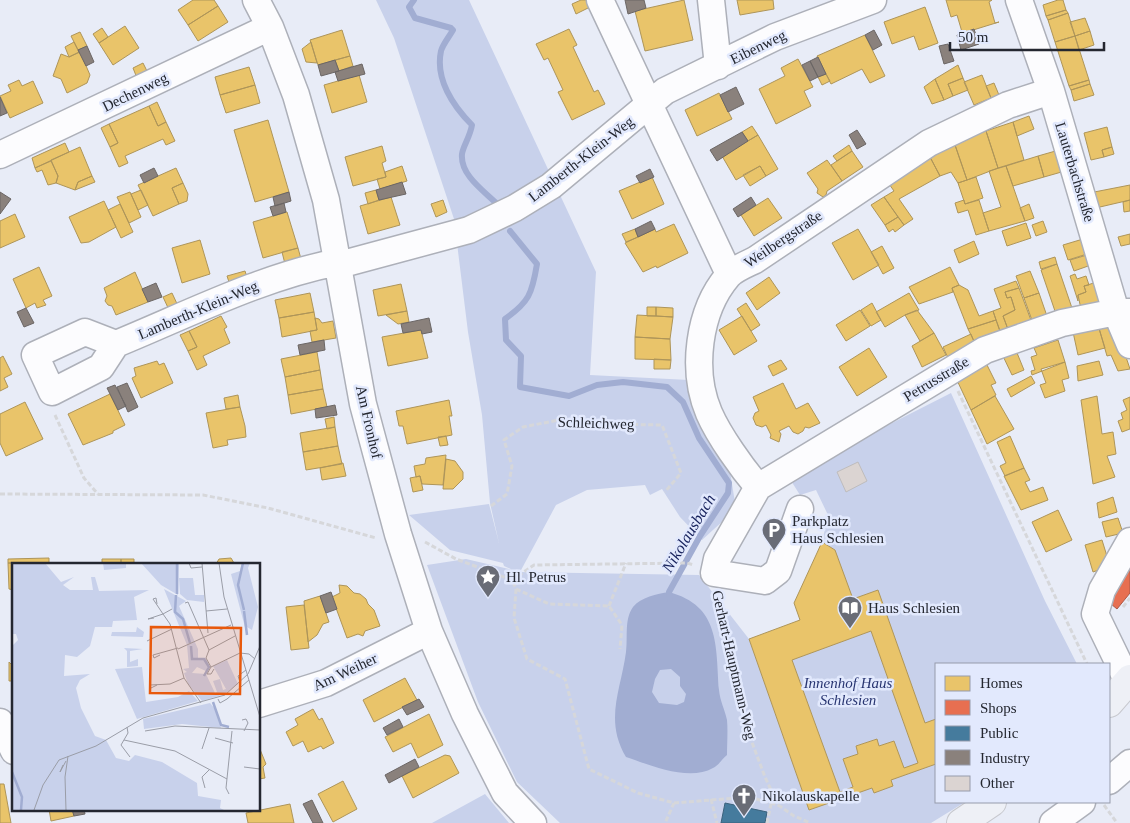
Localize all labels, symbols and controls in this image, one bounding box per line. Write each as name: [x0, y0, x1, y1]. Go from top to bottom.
scale bar: [950, 20, 1104, 52]
street label: Eibenweg: [728, 26, 789, 67]
text: 50 m: [958, 29, 989, 45]
street label: Dechenweg: [100, 69, 171, 115]
street label: Lamberth-Klein-Weg: [525, 113, 637, 205]
street label: Lauterbachstraße: [1052, 120, 1098, 224]
street label: Weilbergstraße: [741, 207, 825, 271]
street label: Lamberth-Klein-Weg: [136, 277, 261, 343]
street label: Petrusstraße: [900, 353, 972, 405]
street label: Am Fronhof: [353, 384, 385, 460]
street label: Schleichweg: [557, 414, 635, 432]
water label: Nikolausbach: [658, 491, 718, 576]
place label: Parkplatz Haus Schlesien: [792, 513, 885, 546]
parking icon: Parkplatz Haus Schlesien: [761, 517, 787, 551]
inset map: [12, 563, 260, 810]
place icon: Hl. Petrus: [475, 564, 501, 598]
place label: Hl. Petrus: [506, 569, 566, 585]
street label: Gerhart-Hauptmann-Weg: [709, 589, 759, 742]
library icon: Haus Schlesien: [837, 595, 863, 629]
place label: Haus Schlesien: [868, 600, 961, 616]
street label: Am Weiher: [310, 650, 380, 694]
legend: [935, 663, 1110, 803]
park label: Innenhof Haus Schlesien: [803, 675, 893, 708]
text: Homes: [980, 675, 1023, 691]
text: Shops: [980, 700, 1017, 716]
text: Public: [980, 725, 1019, 741]
text: Industry: [980, 750, 1030, 766]
text: Other: [980, 775, 1014, 791]
church icon: Nikolauskapelle: [731, 783, 757, 817]
place label: Nikolauskapelle: [762, 788, 860, 804]

